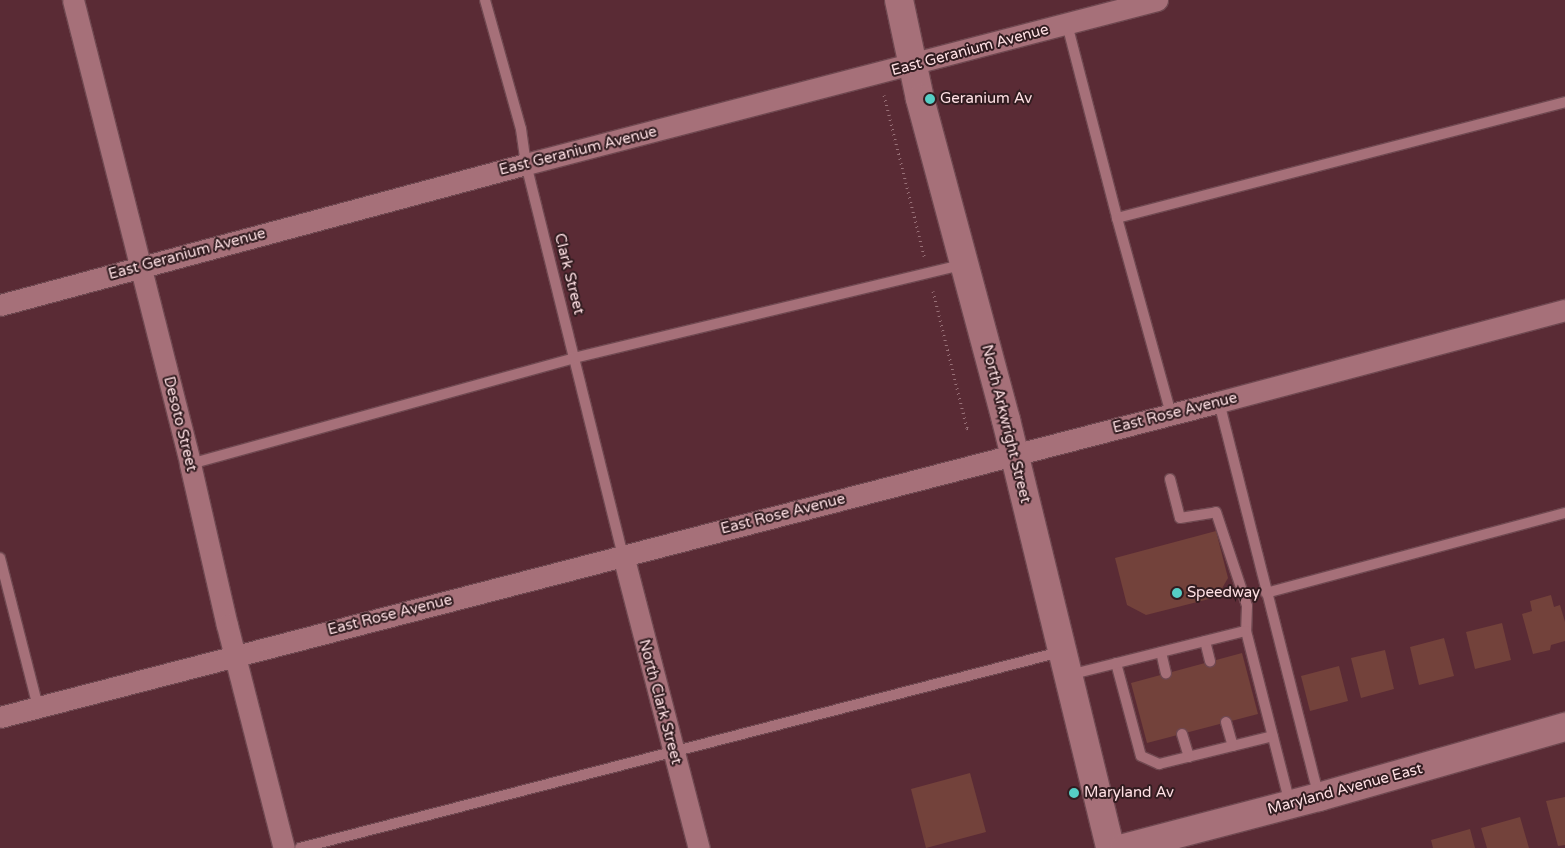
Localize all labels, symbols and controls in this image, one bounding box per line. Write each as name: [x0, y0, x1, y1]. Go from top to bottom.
street label: East Geranium Avenue: [889, 20, 1051, 80]
place label: Geranium Av: [940, 90, 1032, 108]
marker: Geranium Av: [924, 93, 936, 105]
street label: East Geranium Avenue: [497, 123, 659, 179]
street label: East Geranium Avenue: [106, 224, 268, 284]
street label: Clark Street: [550, 231, 588, 317]
street label: North Arkwright Street: [978, 343, 1034, 505]
street label: Desoto Street: [160, 375, 200, 473]
street label: East Rose Avenue: [1111, 389, 1239, 437]
street label: East Rose Avenue: [719, 490, 847, 538]
place label: Speedway: [1187, 584, 1260, 602]
marker: Speedway: [1171, 587, 1183, 599]
street label: East Rose Avenue: [326, 591, 454, 639]
street label: North Clark Street: [635, 637, 685, 767]
street label: Maryland Avenue East: [1266, 760, 1424, 818]
place label: Maryland Av: [1084, 784, 1174, 802]
marker: Maryland Av: [1068, 787, 1080, 799]

